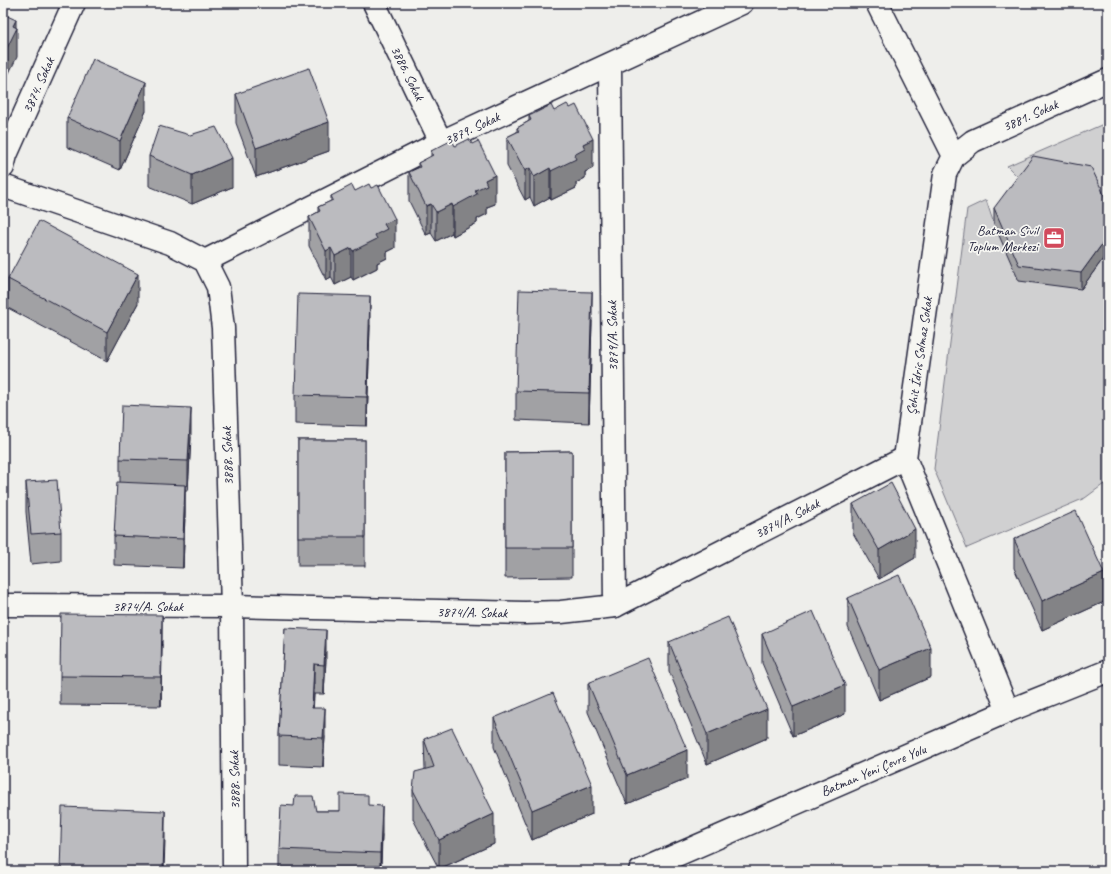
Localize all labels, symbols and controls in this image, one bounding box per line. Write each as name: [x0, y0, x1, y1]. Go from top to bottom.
street label: 3886. Sokak: [387, 43, 428, 104]
street label: 3874. Sokak: [19, 54, 59, 116]
street label: 3881. Sokak: [1000, 95, 1061, 135]
street label: 3879. Sokak: [442, 108, 503, 149]
place label: Batman Sivil Toplum Merkezi: [967, 222, 1041, 255]
office icon: Batman Sivil Toplum Merkezi: [1041, 225, 1067, 251]
street label: Şehit İdris Solmaz Sokak: [903, 295, 936, 416]
street label: 3879/A. Sokak: [603, 300, 622, 371]
street label: 3888. Sokak: [218, 425, 237, 486]
street label: 3874/A. Sokak: [752, 494, 823, 542]
street label: 3874/A. Sokak: [113, 598, 184, 615]
street label: 3874/A. Sokak: [437, 603, 508, 622]
street label: Batman Yeni Çevre Yolu: [818, 740, 929, 800]
street label: 3888. Sokak: [225, 750, 244, 810]

